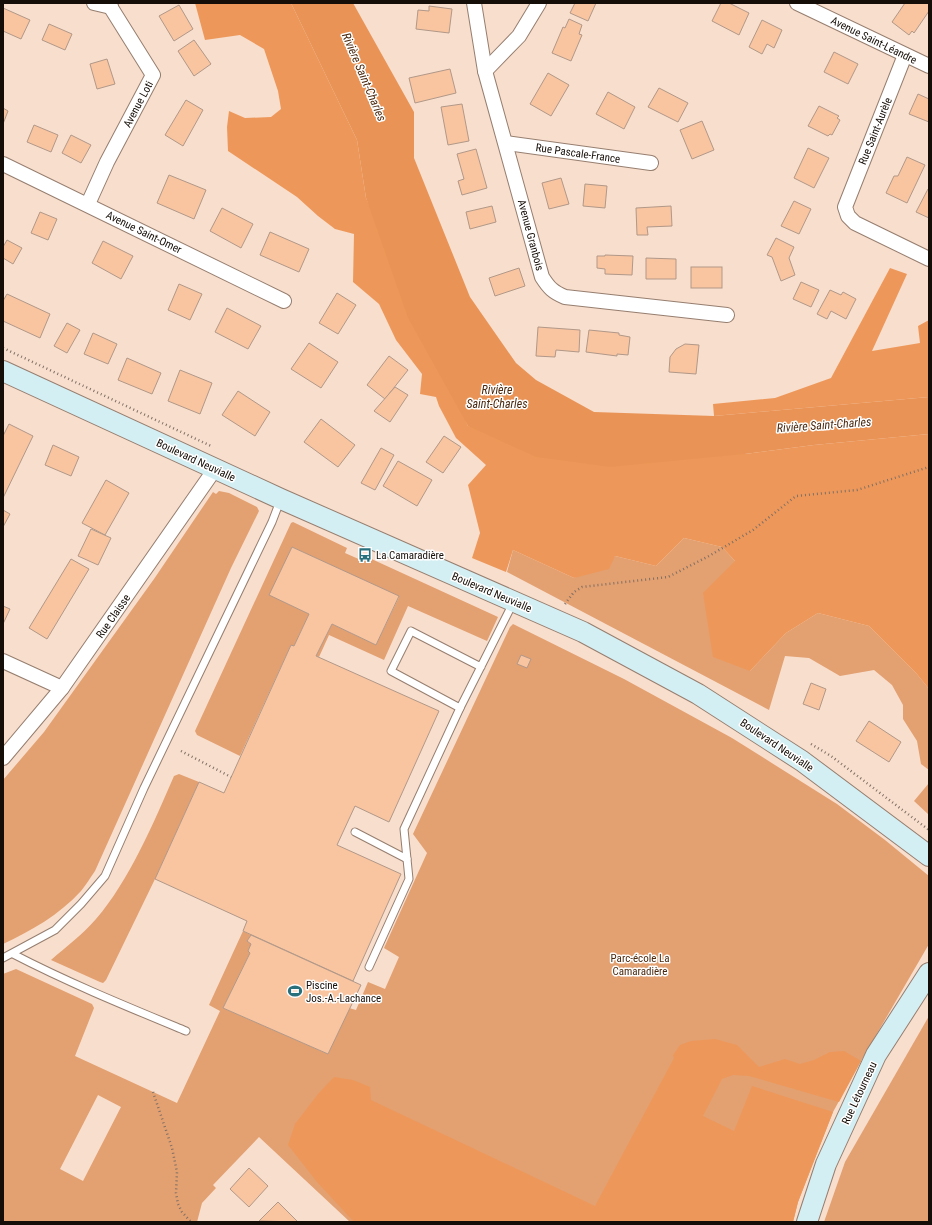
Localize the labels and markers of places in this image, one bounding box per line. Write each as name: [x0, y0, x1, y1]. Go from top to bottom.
bus stop icon: La Camaradière: [357, 547, 373, 563]
place label: La Camaradière: [376, 549, 444, 562]
place label: Piscine Jos.-A.-Lachance: [306, 979, 381, 1005]
sports icon: Piscine Jos.-A.-Lachance: [287, 983, 303, 999]

